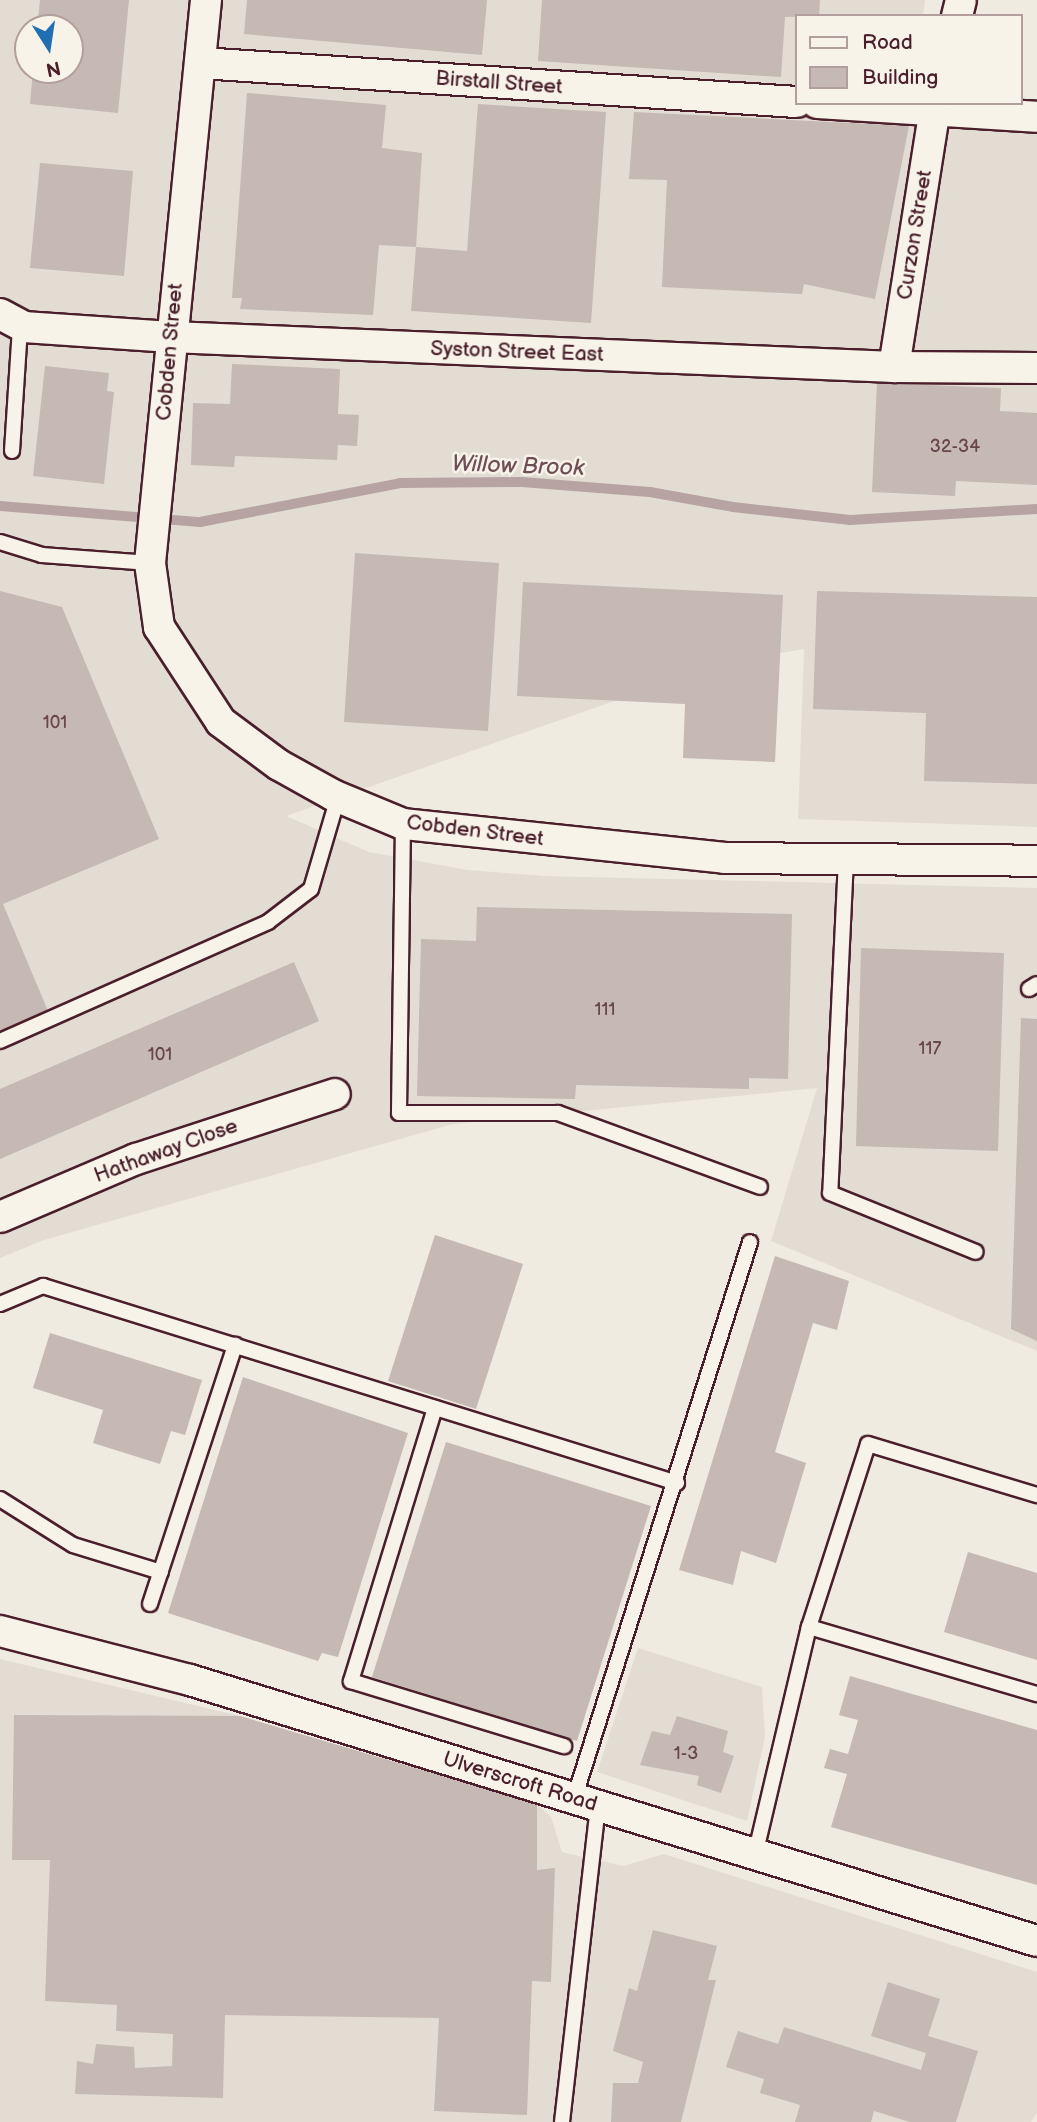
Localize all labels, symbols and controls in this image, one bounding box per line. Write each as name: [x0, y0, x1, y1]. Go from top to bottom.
north arrow: [14, 14, 84, 84]
legend: [796, 14, 1023, 105]
text: Road: [862, 30, 913, 55]
text: N: [44, 55, 62, 81]
text: Building: [862, 65, 938, 90]
street label: Birstall Street: [434, 66, 564, 100]
street label: Curzon Street: [892, 168, 938, 302]
street label: Cobden Street: [151, 282, 189, 422]
street label: Syston Street East: [430, 336, 604, 368]
house number: 32-34: [930, 436, 980, 458]
water label: Willow Brook: [451, 450, 585, 482]
house number: 101: [43, 712, 67, 734]
street label: Cobden Street: [405, 810, 545, 852]
house number: 111: [595, 999, 615, 1021]
house number: 117: [919, 1038, 941, 1060]
house number: 101: [148, 1044, 172, 1066]
street label: Hathaway Close: [90, 1113, 242, 1189]
house number: 1-3: [674, 1743, 698, 1765]
street label: Ulverscroft Road: [440, 1747, 600, 1817]

